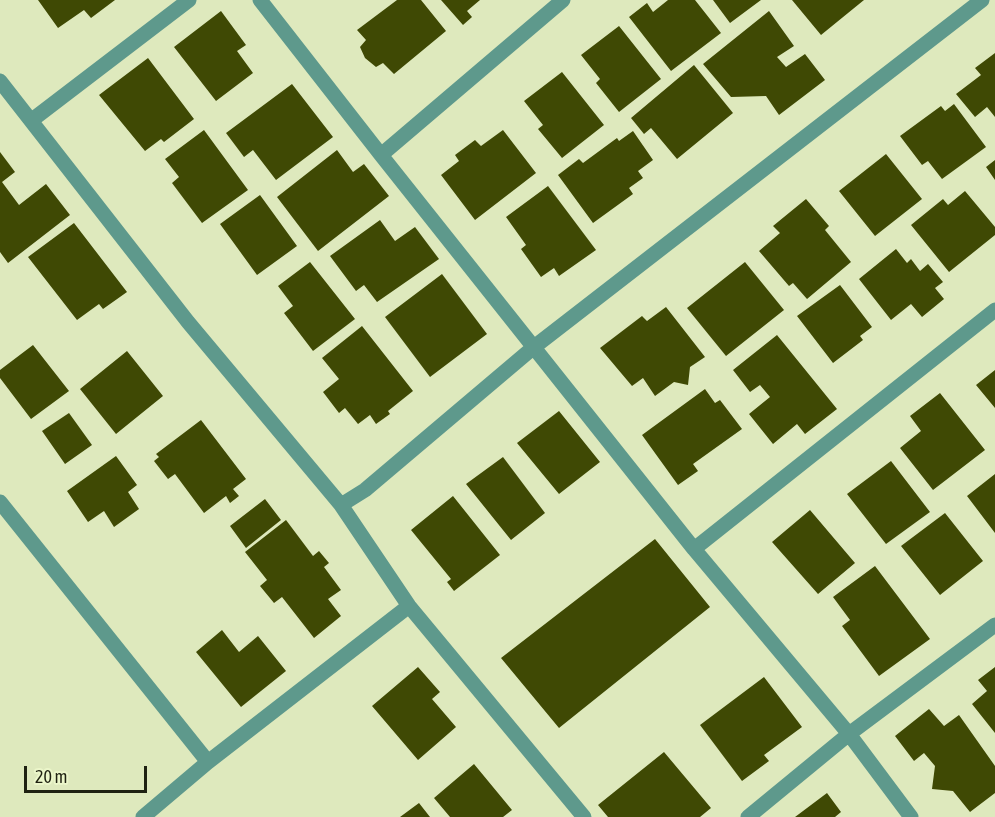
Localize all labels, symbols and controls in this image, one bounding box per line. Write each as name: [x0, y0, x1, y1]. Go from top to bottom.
scale bar: [27, 754, 150, 792]
text: 20 m: [35, 766, 67, 787]

